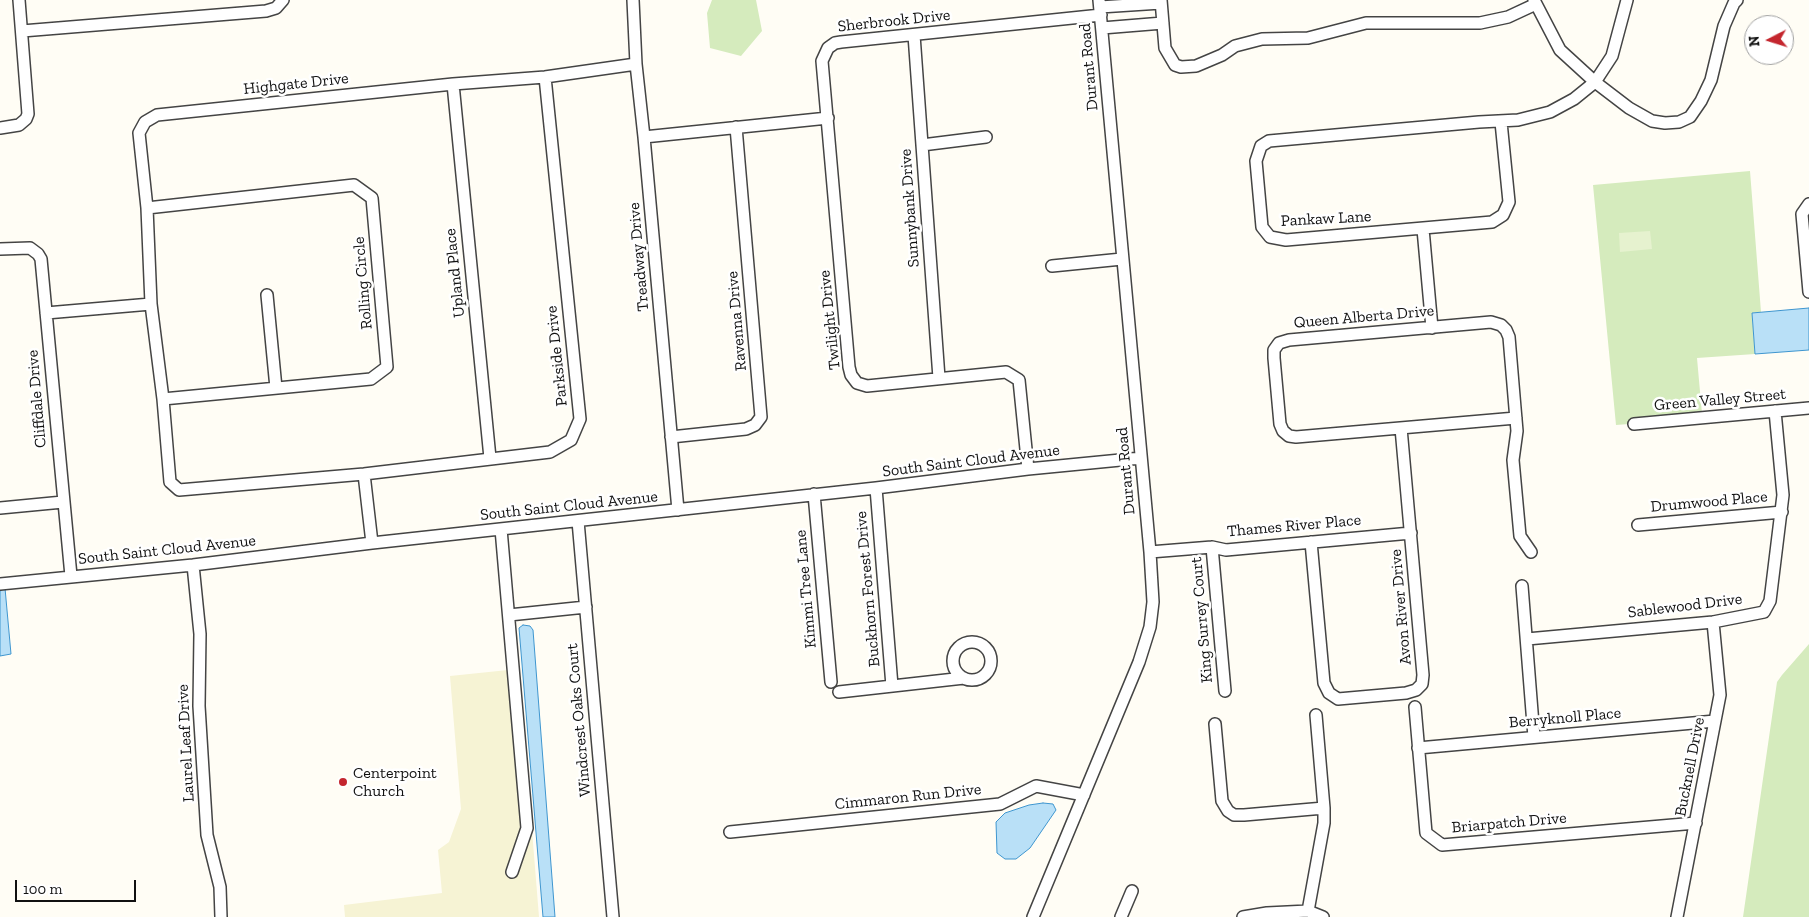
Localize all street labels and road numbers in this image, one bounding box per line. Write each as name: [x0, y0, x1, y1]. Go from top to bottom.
street label: Sherbrook Drive: [837, 6, 951, 36]
street label: Durant Road: [1076, 22, 1102, 112]
street label: Highgate Drive: [243, 69, 349, 99]
street label: Sunnybank Drive: [896, 148, 924, 268]
street label: Treadway Drive: [625, 202, 653, 312]
street label: Pankaw Lane: [1280, 207, 1372, 231]
street label: Upland Place: [441, 227, 469, 319]
street label: Rolling Circle: [349, 236, 377, 330]
street label: Twilight Drive: [815, 269, 845, 371]
street label: Ravenna Drive: [723, 270, 751, 372]
street label: Queen Alberta Drive: [1293, 301, 1435, 333]
street label: Parkside Drive: [542, 305, 572, 407]
street label: Cliffdale Drive: [23, 349, 51, 449]
street label: Green Valley Street: [1653, 385, 1787, 415]
street label: Durant Road: [1113, 426, 1139, 516]
street label: South Saint Cloud Avenue: [881, 441, 1061, 481]
street label: South Saint Cloud Avenue: [479, 487, 659, 525]
street label: Drumwood Place: [1650, 487, 1768, 517]
street label: Buckhorn Forest Drive: [852, 510, 884, 668]
street label: Thames River Place: [1226, 511, 1362, 541]
street label: Kimmi Tree Lane: [791, 529, 821, 649]
street label: South Saint Cloud Avenue: [77, 531, 257, 569]
street label: Avon River Drive: [1386, 548, 1416, 666]
street label: King Surrey Court: [1187, 556, 1217, 684]
street label: Sablewood Drive: [1627, 589, 1743, 623]
street label: Windcrest Oaks Court: [563, 643, 595, 797]
street label: Laurel Leaf Drive: [173, 684, 199, 802]
street label: Berryknoll Place: [1508, 704, 1622, 732]
street label: Bucknell Drive: [1671, 716, 1709, 818]
street label: Cimmaron Run Drive: [834, 780, 982, 814]
street label: Briarpatch Drive: [1451, 808, 1567, 838]

